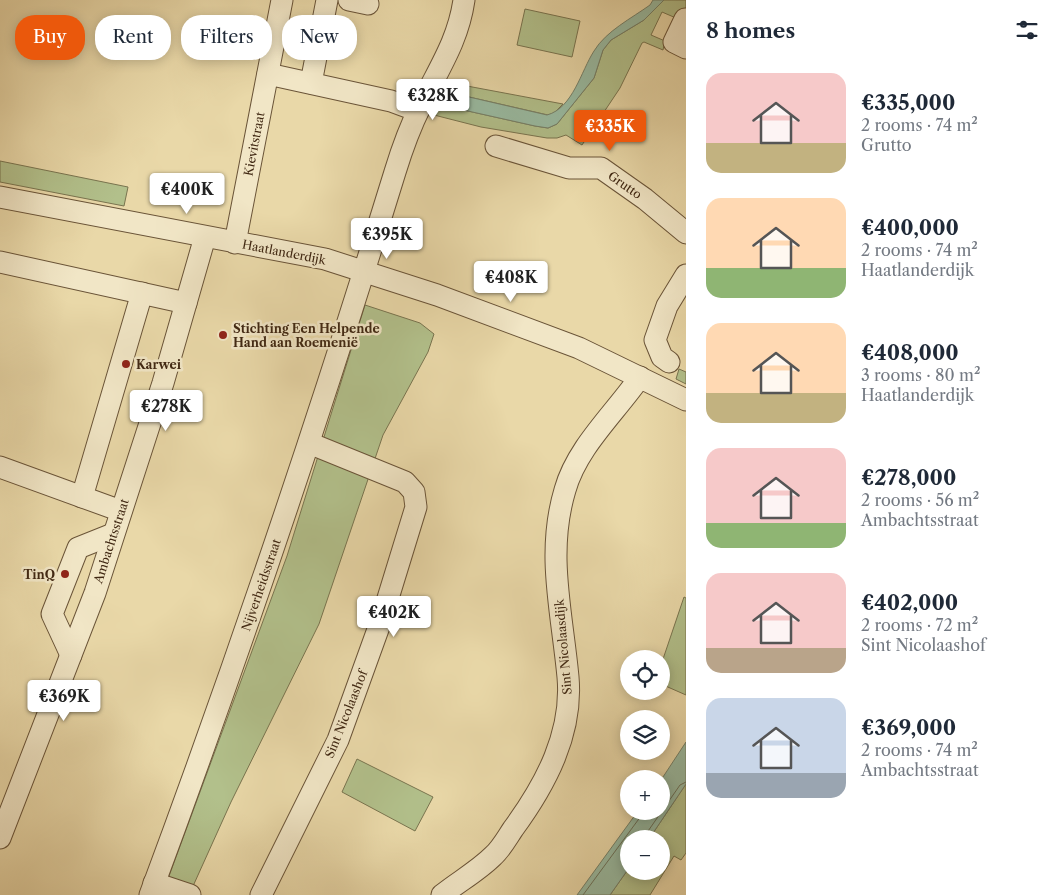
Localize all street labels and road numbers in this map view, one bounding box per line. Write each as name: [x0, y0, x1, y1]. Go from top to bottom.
street label: Kievitstraat: [240, 110, 268, 177]
street label: Grutto: [605, 168, 645, 202]
street label: Haatlanderdijk: [241, 237, 328, 268]
street label: Ambachtsstraat: [90, 496, 132, 586]
street label: Nijverheidsstraat: [238, 536, 284, 633]
street label: Sint Nicolaasdijk: [551, 598, 575, 695]
street label: Sint Nicolaashof: [322, 666, 371, 760]

